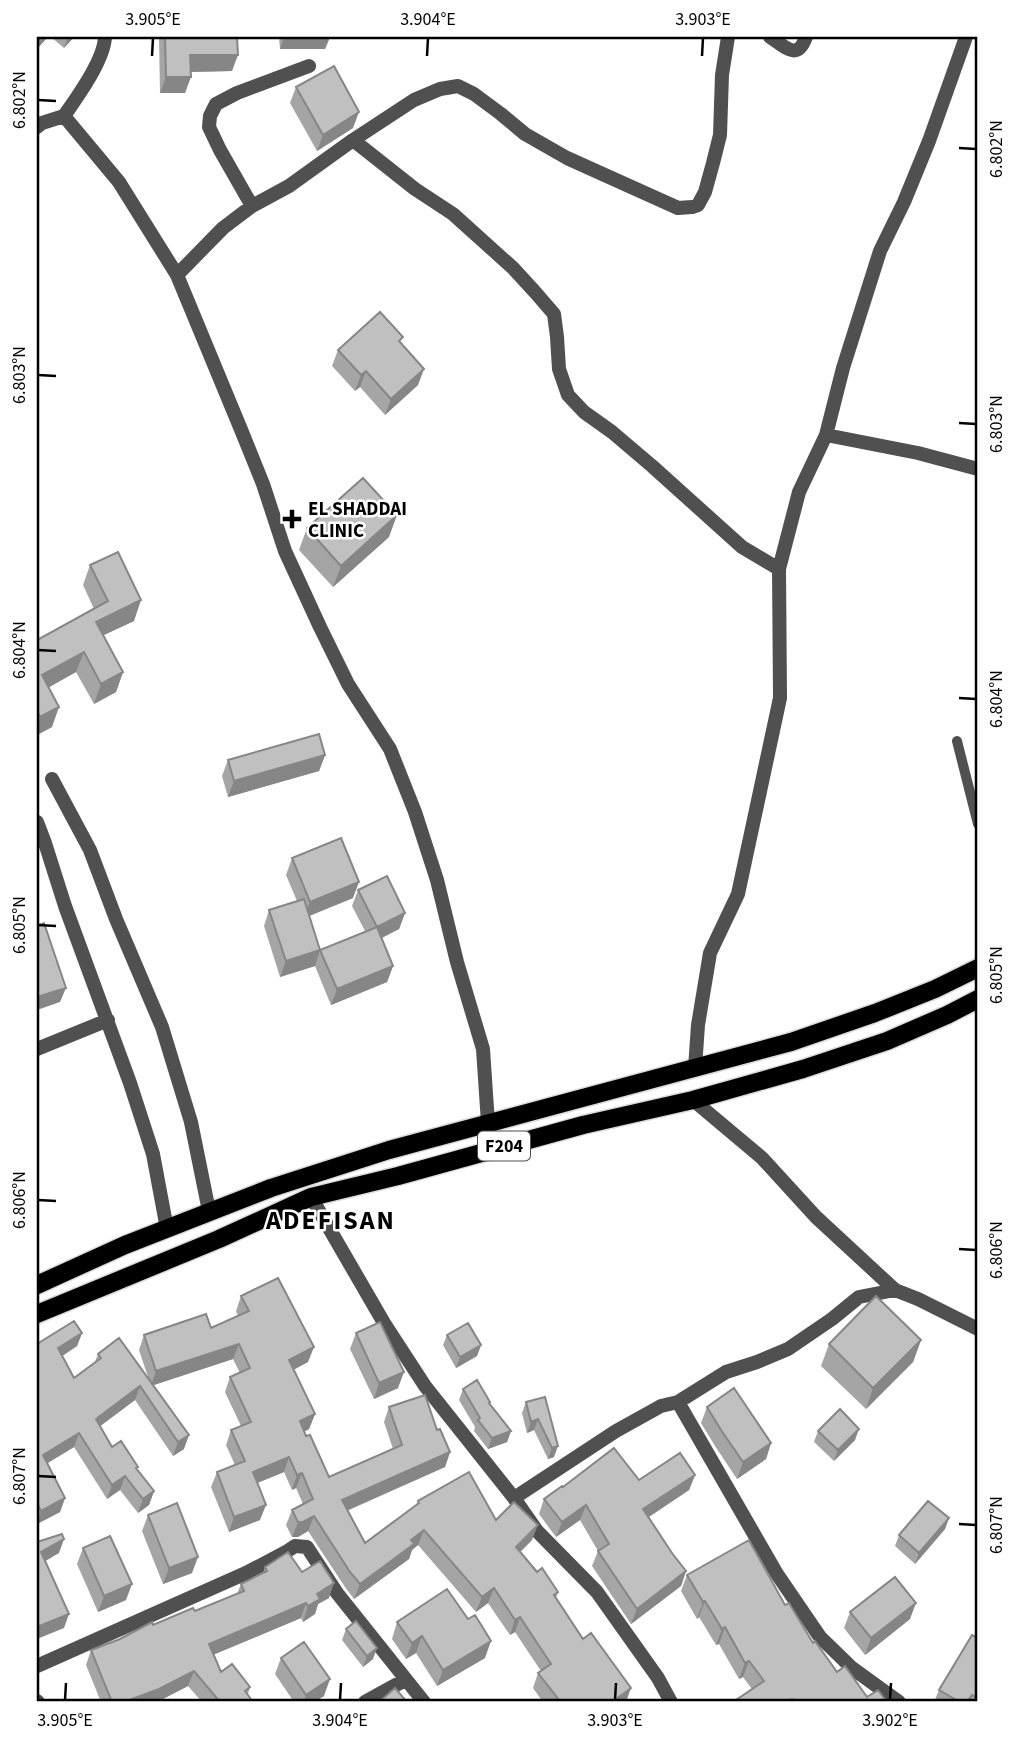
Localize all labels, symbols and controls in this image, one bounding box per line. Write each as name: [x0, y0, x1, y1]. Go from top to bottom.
text: 3.905°E: [125, 7, 181, 32]
text: 3.904°E: [400, 7, 456, 32]
text: 3.903°E: [675, 7, 731, 32]
text: 6.802°N: [7, 71, 32, 129]
text: 6.802°N: [984, 120, 1009, 178]
text: 6.803°N: [7, 346, 32, 404]
text: 6.803°N: [984, 395, 1009, 453]
place label: EL SHADDAI CLINIC: [308, 496, 407, 545]
marker: EL SHADDAI CLINIC: [282, 509, 302, 529]
text: 6.804°N: [7, 621, 32, 679]
text: 6.804°N: [984, 670, 1009, 728]
text: 6.805°N: [7, 896, 32, 954]
text: 6.805°N: [984, 946, 1009, 1004]
road number: F204: [478, 1132, 530, 1161]
text: 6.806°N: [7, 1171, 32, 1229]
district label: ADEFISAN: [265, 1202, 396, 1239]
text: 6.806°N: [984, 1221, 1009, 1279]
text: 6.807°N: [7, 1447, 32, 1505]
text: 6.807°N: [984, 1496, 1009, 1554]
text: 3.905°E: [37, 1708, 93, 1733]
text: 3.904°E: [312, 1708, 368, 1733]
text: 3.903°E: [587, 1708, 643, 1733]
text: 3.902°E: [862, 1708, 918, 1733]

